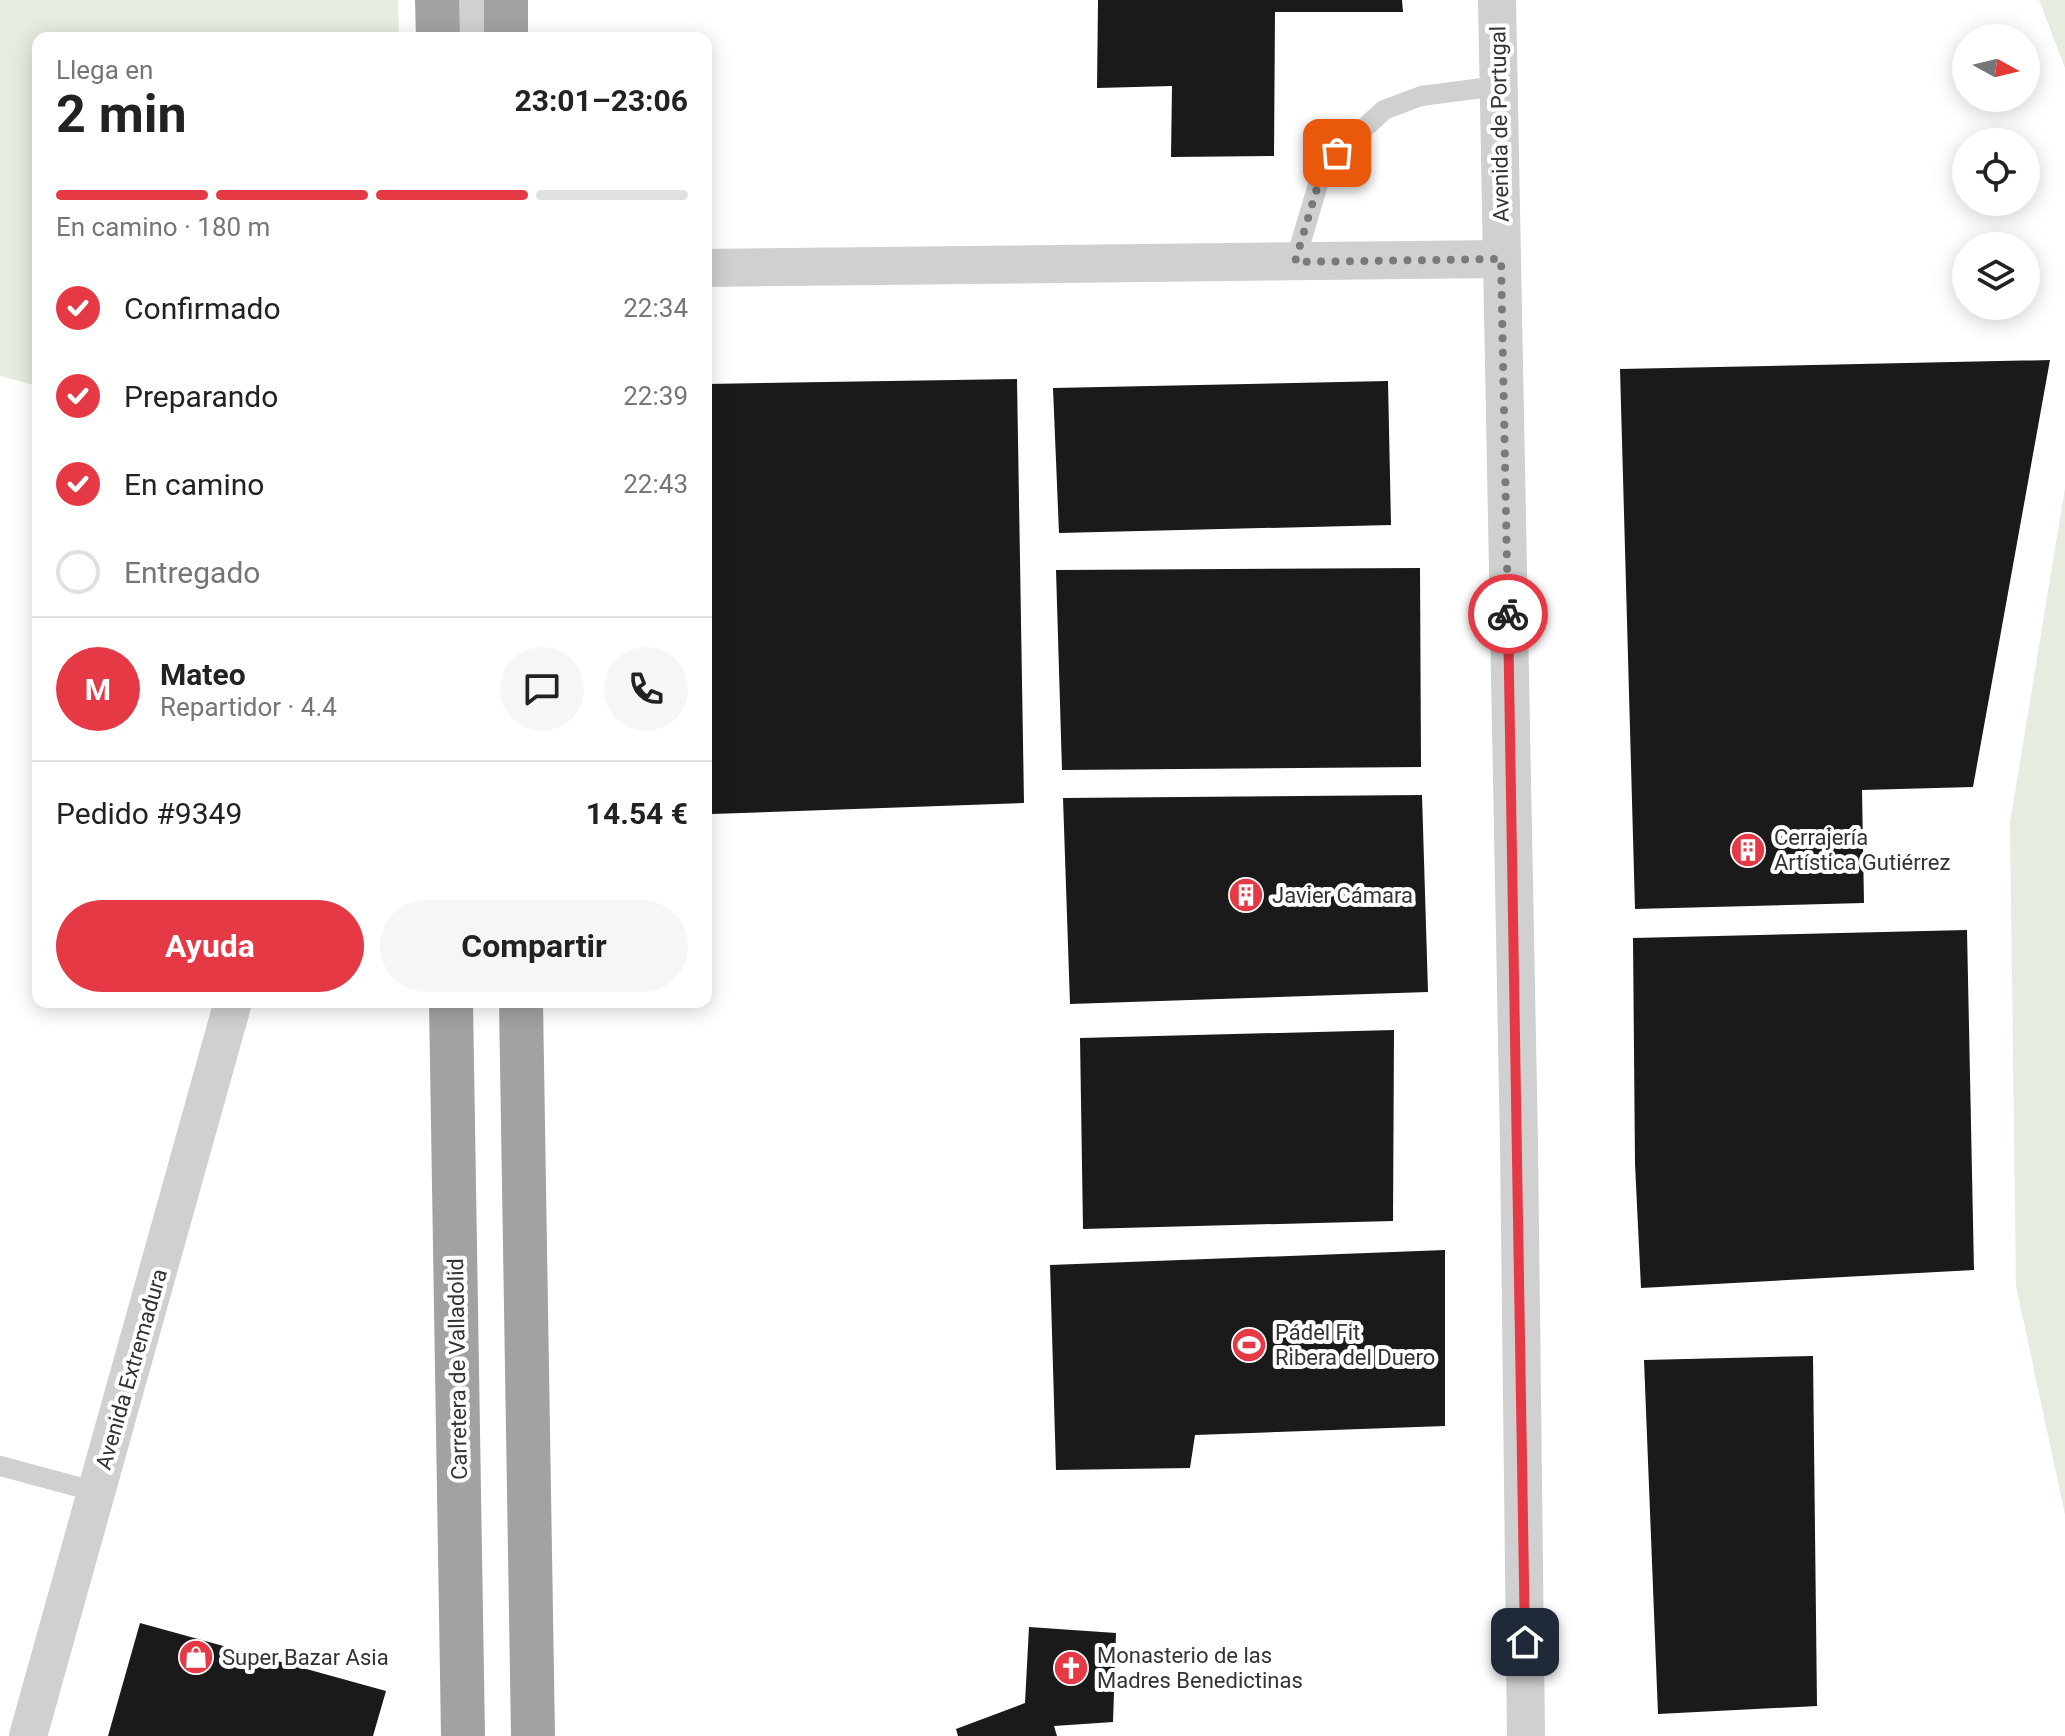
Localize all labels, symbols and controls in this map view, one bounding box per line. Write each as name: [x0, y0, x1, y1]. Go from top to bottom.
north arrow: [1952, 24, 2040, 112]
map controls: [1952, 24, 2040, 320]
street label: Avenida de Portugal: [1485, 26, 1514, 222]
text: Llega en: [56, 55, 153, 85]
text: 23:01–23:06: [514, 83, 688, 118]
text: 2 min: [56, 84, 187, 145]
pin: [1303, 119, 1371, 187]
button: locate: [1952, 128, 2040, 216]
icon: bag: [1315, 131, 1359, 175]
text: En camino · 180 m: [56, 212, 270, 242]
button: layers: [1952, 232, 2040, 320]
icon: check: [56, 286, 100, 330]
text: Confirmado: [124, 291, 281, 326]
text: 22:34: [623, 293, 688, 323]
icon: check: [56, 374, 100, 418]
text: Preparando: [124, 379, 278, 414]
text: 22:39: [623, 381, 688, 411]
icon: check: [56, 462, 100, 506]
text: En camino: [124, 467, 264, 502]
text: 22:43: [623, 469, 688, 499]
text: Entregado: [124, 555, 260, 590]
courier: [1468, 574, 1548, 654]
icon: bike: [1486, 592, 1530, 636]
button: chat: [500, 647, 584, 731]
button: phone: [604, 647, 688, 731]
text: Mateo: [160, 657, 246, 692]
text: M: [85, 672, 111, 707]
text: Repartidor · 4.4: [160, 692, 337, 722]
text: Pedido #9349: [56, 796, 242, 831]
text: 14.54 €: [586, 796, 688, 831]
place label: Cerrajería Artística Gutiérrez: [1774, 825, 1951, 875]
building icon: Cerrajería Artística Gutiérrez: [1729, 831, 1767, 869]
building icon: Javier Cámara: [1227, 876, 1265, 914]
place label: Javier Cámara: [1272, 883, 1413, 908]
button: Ayuda: [56, 900, 364, 992]
button: Compartir: [380, 900, 688, 992]
street label: Carretera de Valladolid: [443, 1258, 472, 1480]
street label: Avenida Extremadura: [91, 1266, 172, 1472]
place label: Pádel Fit Ribera del Duero: [1275, 1320, 1435, 1370]
sports icon: Pádel Fit Ribera del Duero: [1230, 1326, 1268, 1364]
pin: [1491, 1608, 1559, 1676]
icon: home: [1503, 1620, 1547, 1664]
shop icon: Super Bazar Asia: [177, 1638, 215, 1676]
place label: Monasterio de las Madres Benedictinas: [1097, 1643, 1303, 1693]
place label: Super Bazar Asia: [222, 1645, 389, 1670]
church icon: Monasterio de las Madres Benedictinas: [1052, 1649, 1090, 1687]

